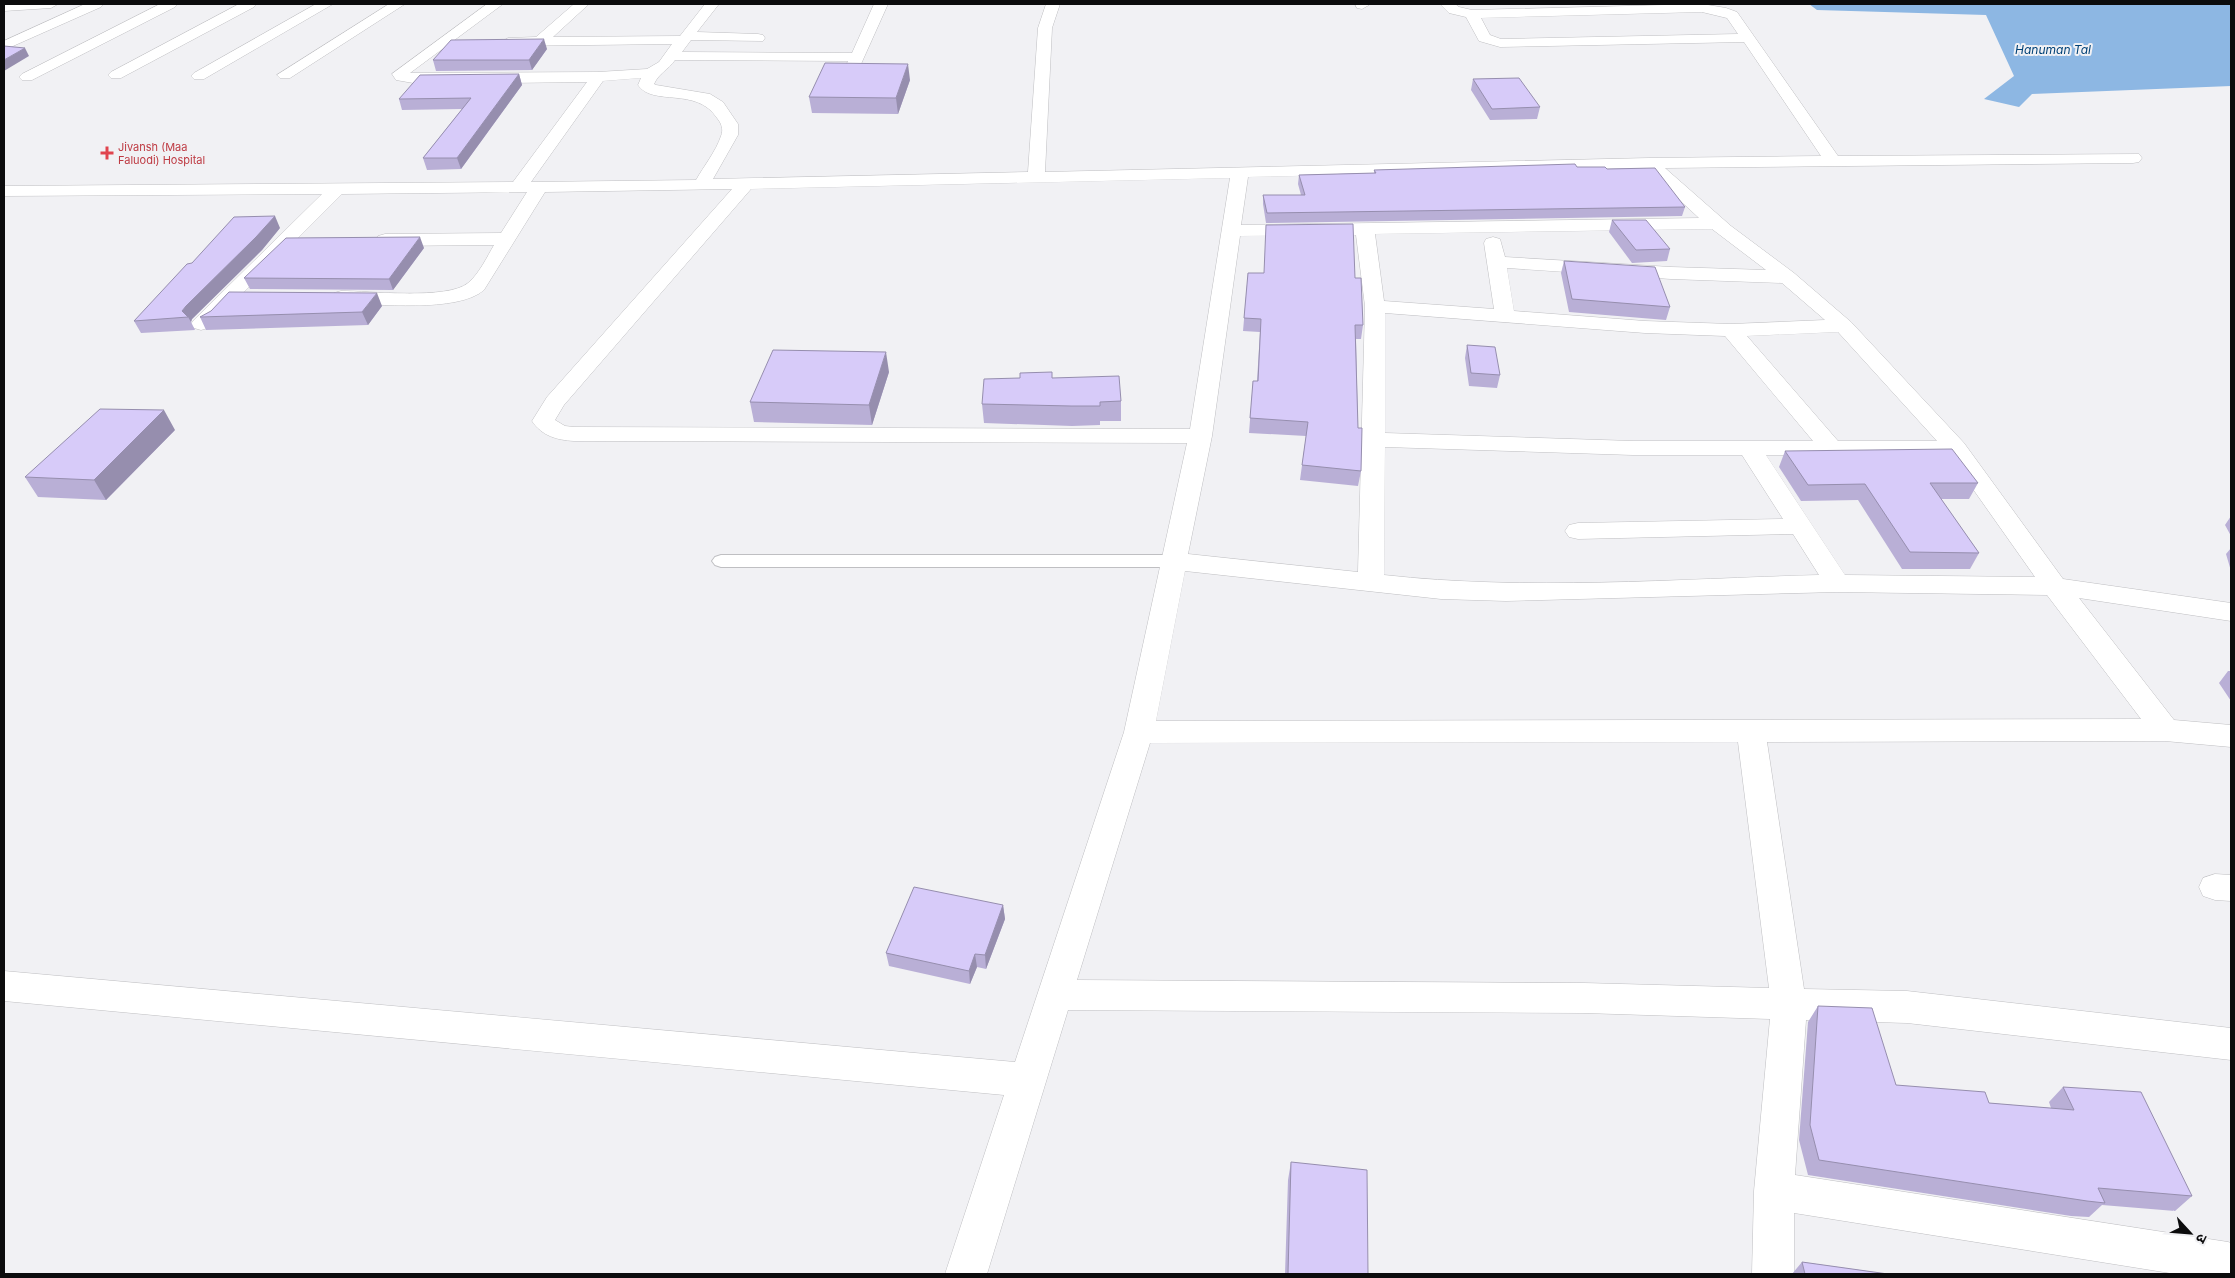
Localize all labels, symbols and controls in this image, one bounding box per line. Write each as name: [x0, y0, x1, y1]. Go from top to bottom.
water label: Hanuman Tal: [2015, 42, 2091, 57]
place label: Jivansh (Maa Faluodi) Hospital: [118, 140, 205, 167]
marker: Jivansh (Maa Faluodi) Hospital: [100, 146, 114, 160]
north arrow: [2165, 1208, 2215, 1258]
text: उ: [2192, 1232, 2212, 1247]

